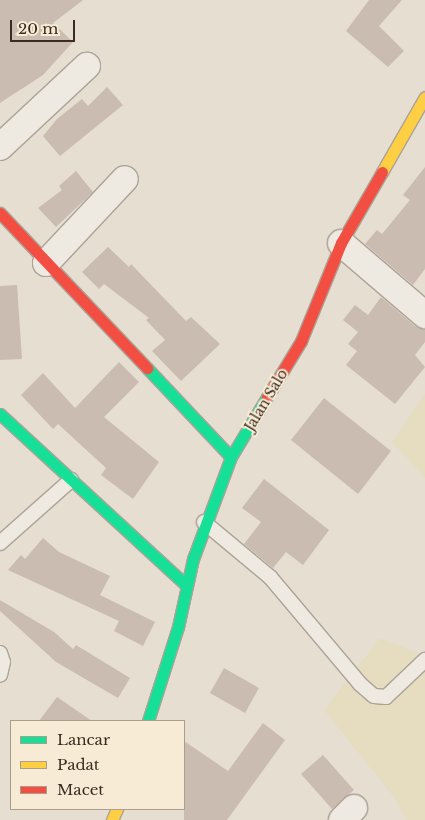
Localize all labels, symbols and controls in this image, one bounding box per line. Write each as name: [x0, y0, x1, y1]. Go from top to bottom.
scale bar: [12, 10, 78, 42]
text: 20 m: [18, 19, 58, 38]
street label: Jalan Salo: [241, 366, 291, 434]
legend: [10, 720, 185, 810]
text: Lancar: [57, 730, 110, 749]
text: Padat: [57, 755, 100, 774]
text: Macet: [57, 780, 104, 799]

